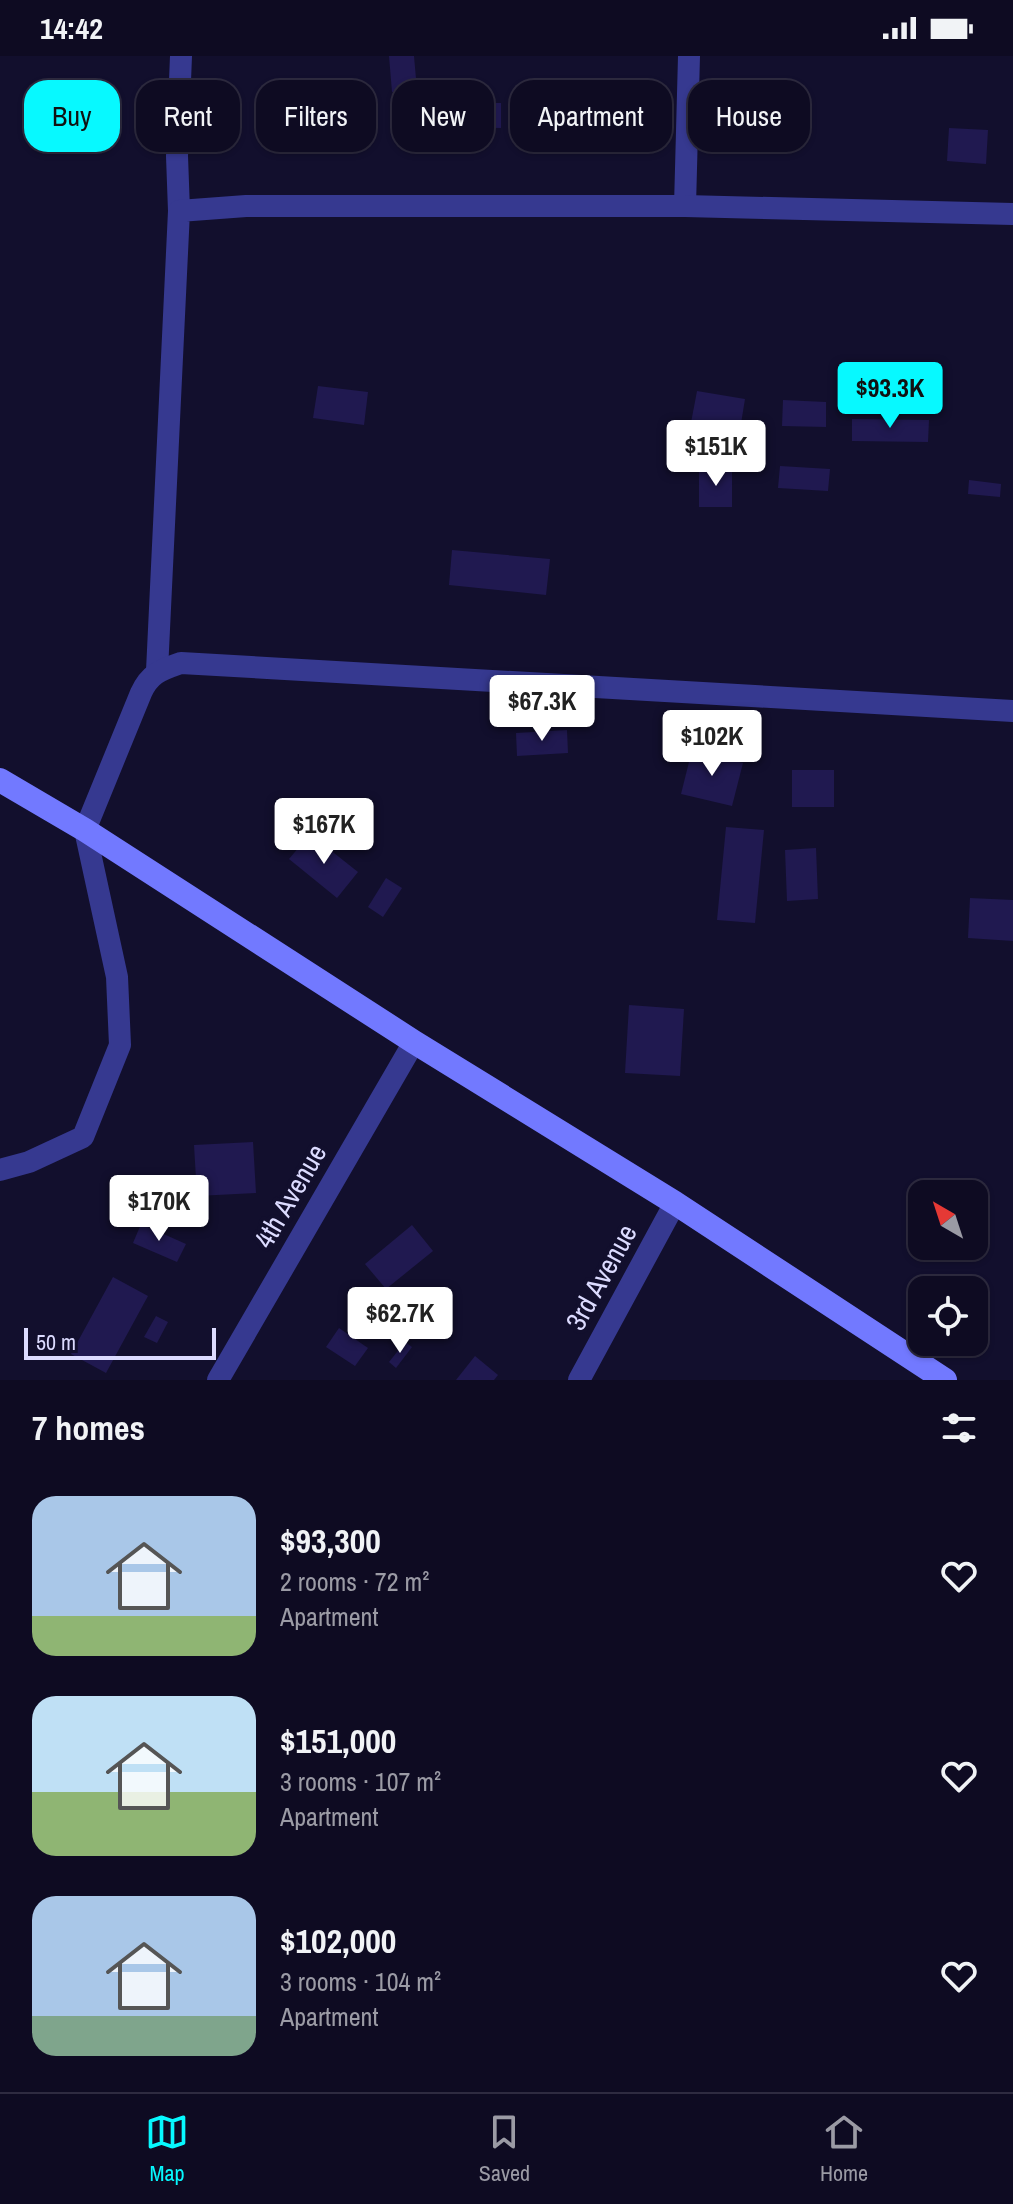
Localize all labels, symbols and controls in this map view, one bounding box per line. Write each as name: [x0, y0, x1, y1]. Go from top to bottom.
text: 14:42: [40, 8, 103, 48]
chip: Buy: [24, 80, 120, 152]
chip: Rent: [136, 80, 240, 152]
chip: Filters: [256, 80, 376, 152]
chip: New: [392, 80, 494, 152]
chip: Apartment: [510, 80, 672, 152]
chip: House: [688, 80, 810, 152]
pin: $93.3K: [825, 362, 955, 430]
text: $93.3K: [856, 370, 924, 405]
pin: $151K: [660, 420, 772, 488]
text: $151K: [685, 428, 747, 463]
pin: $67.3K: [477, 675, 607, 743]
text: $67.3K: [508, 683, 576, 718]
pin: $102K: [656, 710, 768, 778]
text: $102K: [681, 718, 743, 753]
pin: $167K: [268, 798, 380, 866]
text: $167K: [293, 806, 355, 841]
street label: 4th Avenue: [245, 1137, 335, 1255]
pin: $170K: [103, 1175, 215, 1243]
north arrow: [908, 1180, 988, 1260]
map controls: [908, 1180, 988, 1356]
text: $170K: [128, 1183, 190, 1218]
street label: 3rd Avenue: [556, 1217, 646, 1337]
button: locate: [908, 1276, 988, 1356]
pin: $62.7K: [335, 1287, 465, 1355]
text: $62.7K: [366, 1295, 434, 1330]
scale bar: [24, 1324, 216, 1360]
text: 50 m: [36, 1327, 76, 1357]
text: 7 homes: [32, 1405, 145, 1451]
icon: filters: [937, 1406, 981, 1450]
text: $93,300: [280, 1518, 381, 1564]
icon: home: [96, 1528, 192, 1624]
icon: heart: [937, 1554, 981, 1598]
text: 2 rooms · 72 m²: [280, 1564, 429, 1599]
text: Apartment: [280, 1599, 378, 1634]
text: $151,000: [280, 1718, 396, 1764]
icon: home: [96, 1728, 192, 1824]
icon: heart: [937, 1754, 981, 1798]
text: 3 rooms · 107 m²: [280, 1764, 441, 1799]
text: Apartment: [280, 1799, 378, 1834]
text: $102,000: [280, 1918, 396, 1964]
icon: home: [96, 1928, 192, 2024]
icon: heart: [937, 1954, 981, 1998]
text: 3 rooms · 104 m²: [280, 1964, 441, 1999]
text: Apartment: [280, 1999, 378, 2034]
tab: Map: [145, 2110, 189, 2188]
tab: Saved: [479, 2110, 530, 2188]
tab: Home: [820, 2110, 868, 2188]

